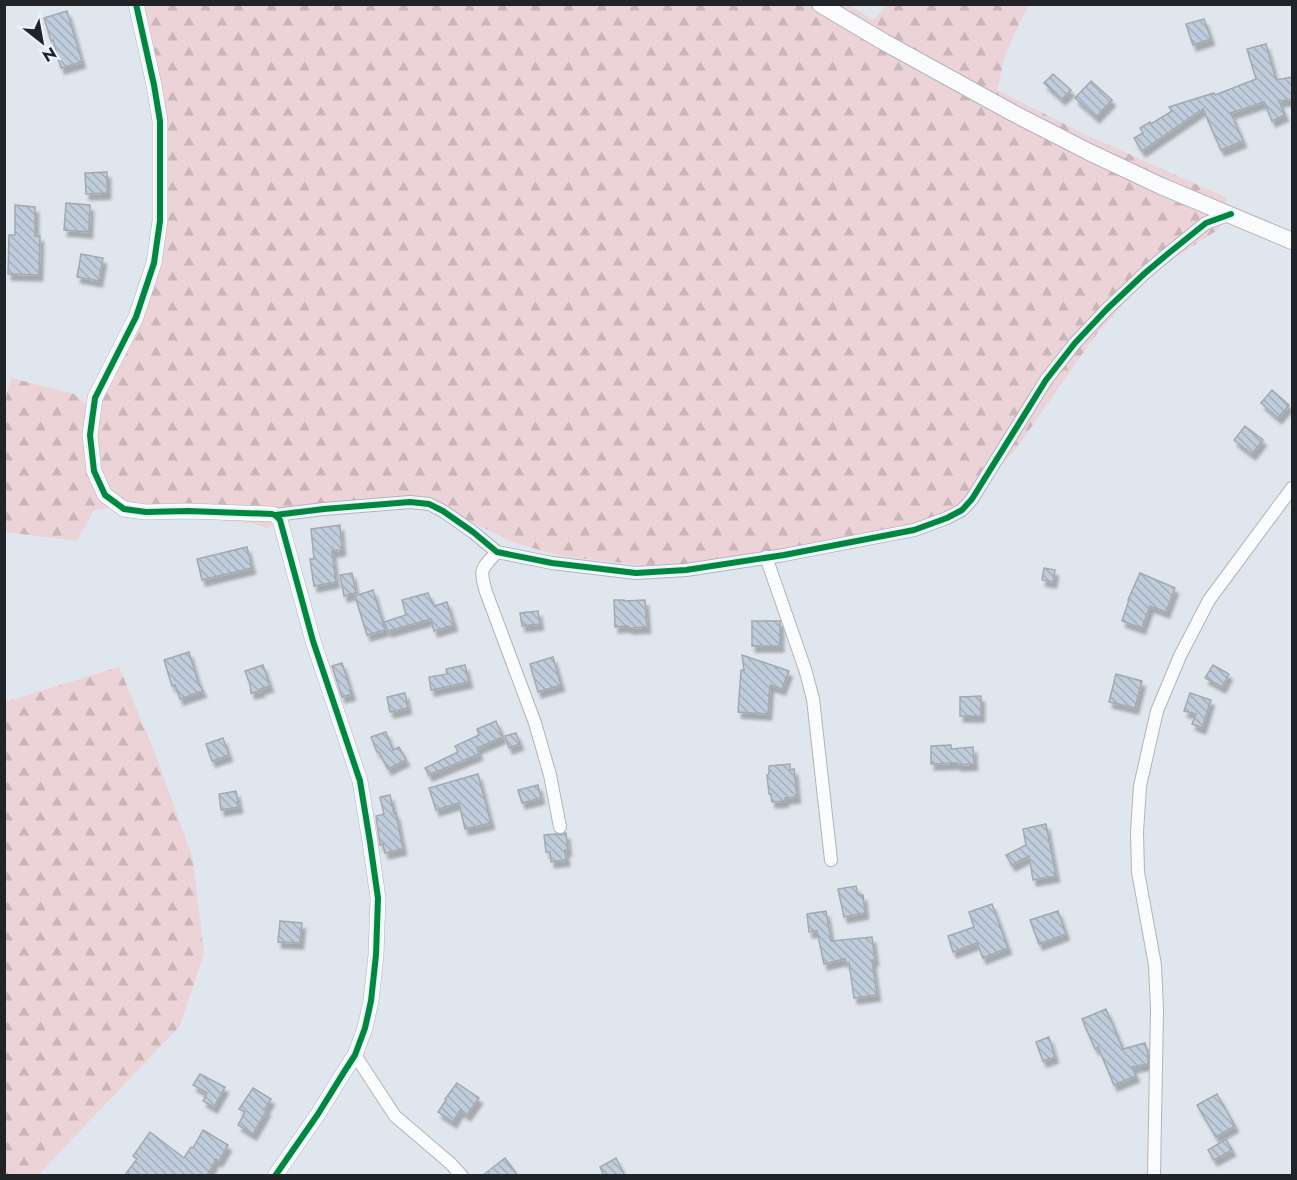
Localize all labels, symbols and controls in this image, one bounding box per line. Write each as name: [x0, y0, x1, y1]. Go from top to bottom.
north arrow: [12, 12, 72, 72]
text: N: [38, 41, 61, 68]

